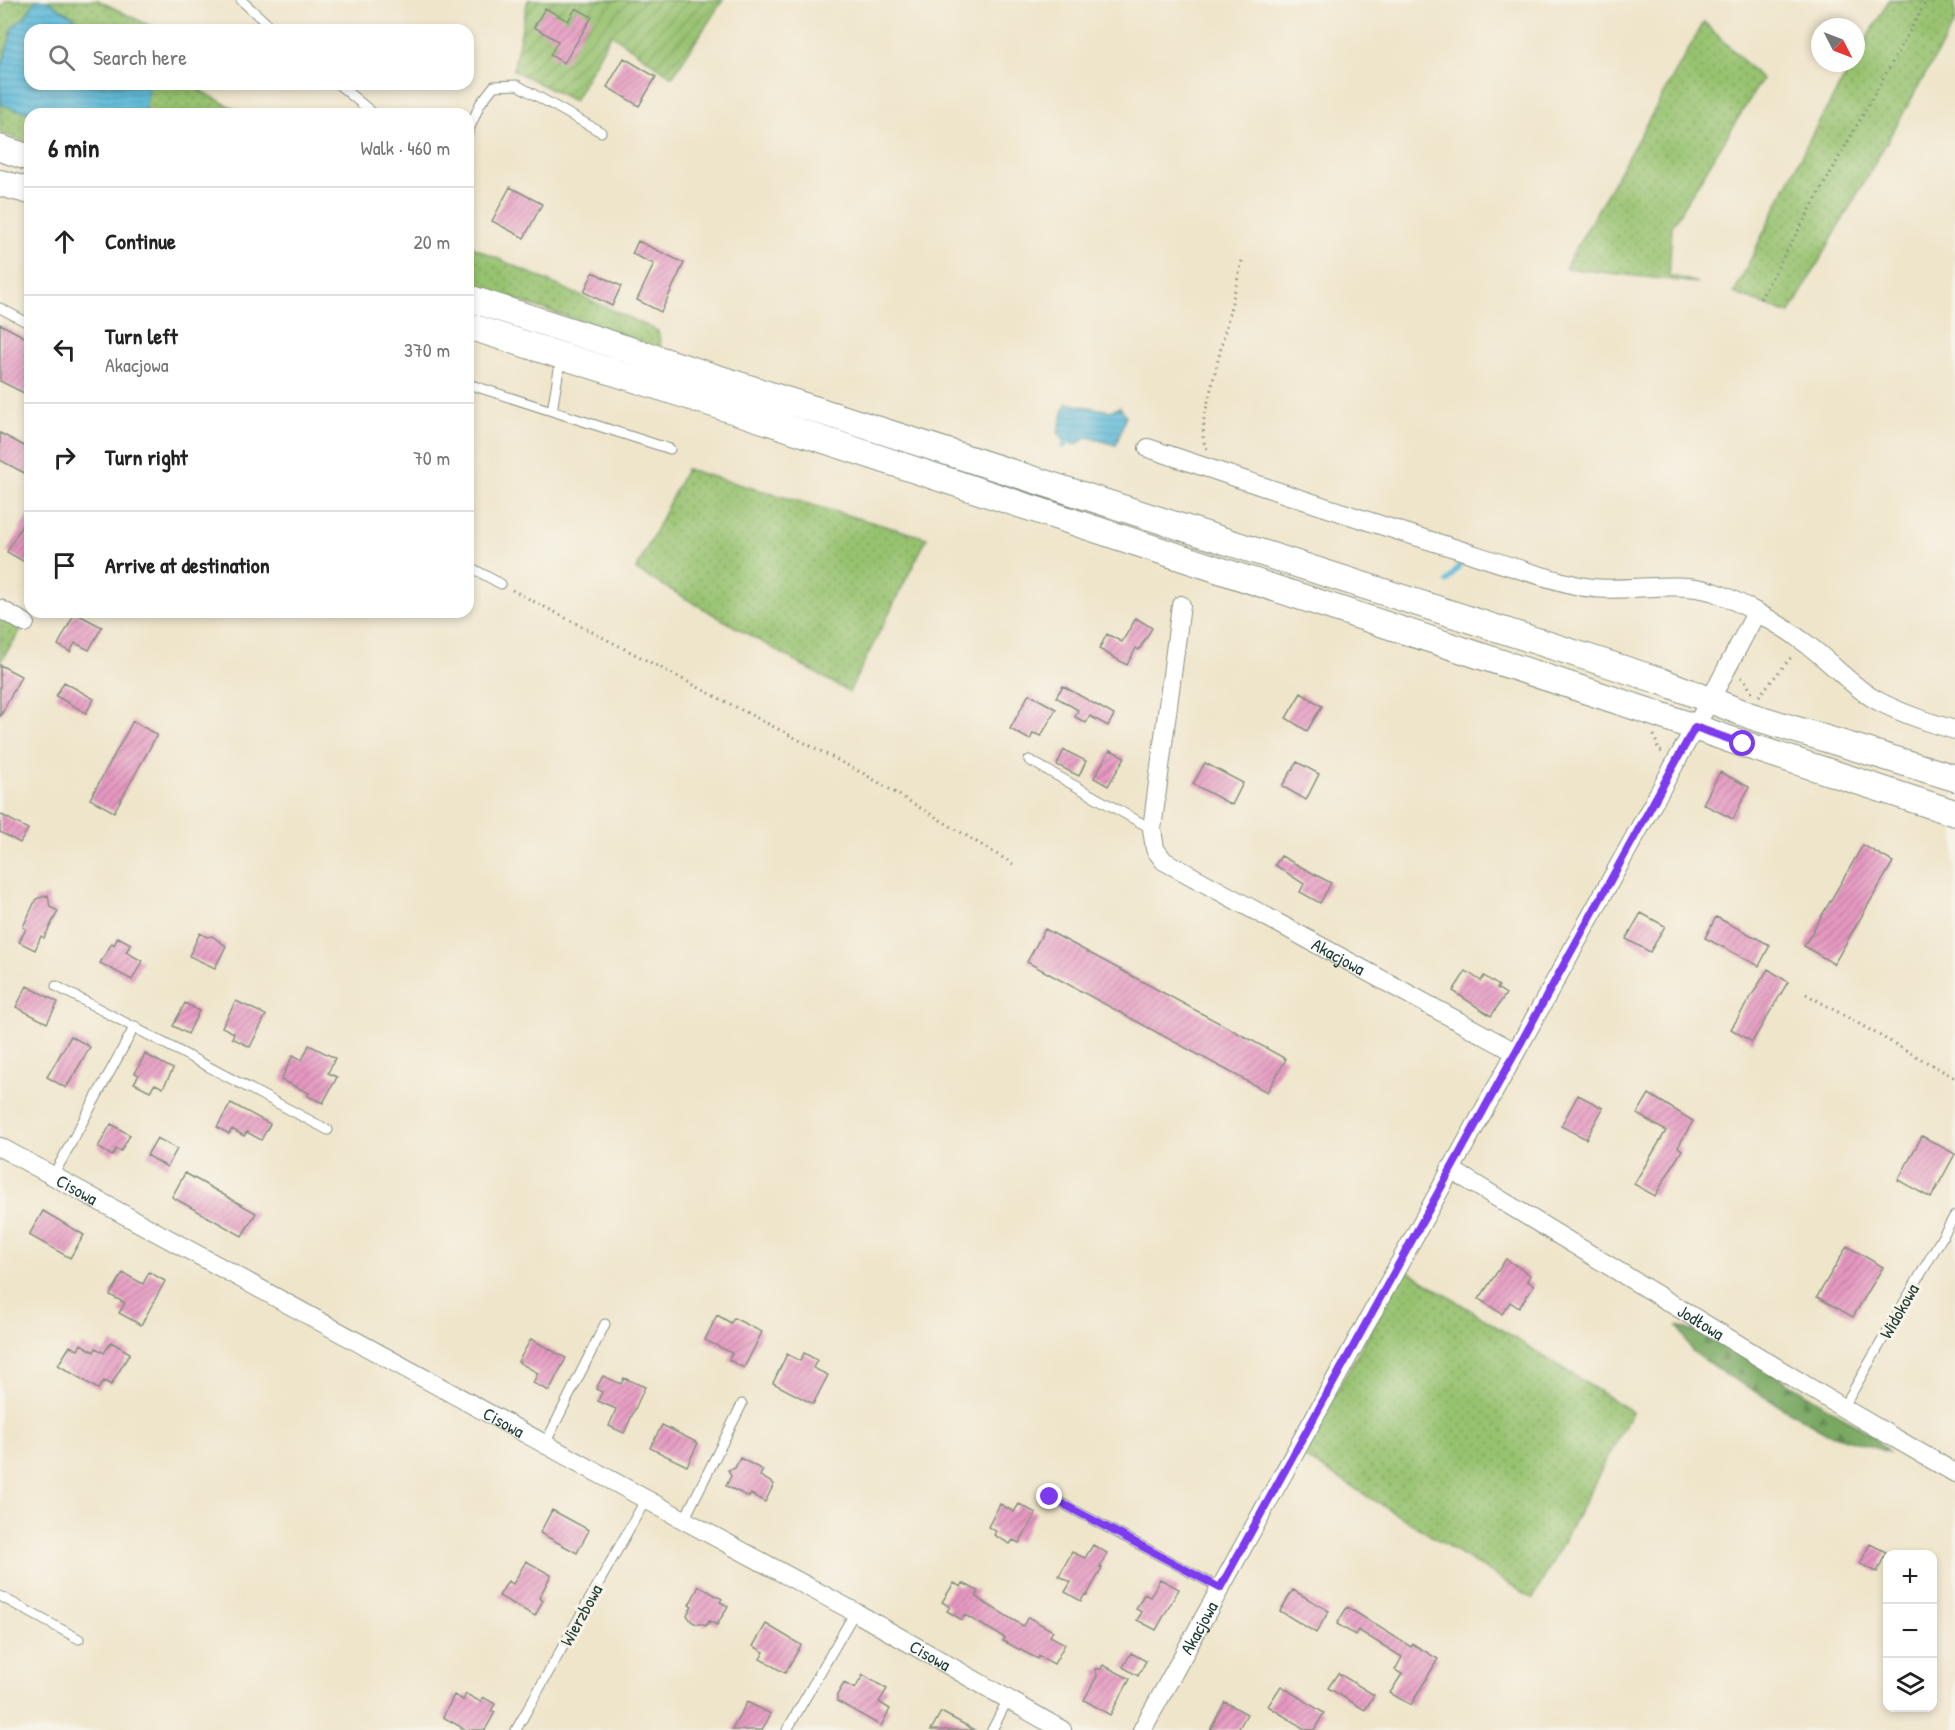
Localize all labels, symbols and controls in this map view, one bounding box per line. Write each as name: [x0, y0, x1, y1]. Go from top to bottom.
north arrow: [1811, 18, 1865, 72]
search box: [24, 24, 474, 90]
icon: search: [45, 41, 78, 74]
text: Search here: [93, 42, 187, 72]
text: 6 min: [48, 130, 100, 165]
text: Walk · 460 m: [360, 134, 450, 161]
icon: ahead: [48, 225, 81, 258]
text: Continue: [105, 226, 176, 256]
text: 20 m: [413, 228, 450, 255]
text: Turn left: [105, 321, 178, 351]
icon: left: [48, 333, 81, 366]
text: 370 m: [404, 336, 450, 363]
text: Akacjowa: [105, 351, 169, 378]
icon: right: [48, 441, 81, 474]
text: Turn right: [105, 442, 188, 472]
text: 70 m: [413, 444, 450, 471]
icon: arrive: [48, 549, 81, 582]
text: Arrive at destination: [105, 550, 270, 580]
route start: [1729, 730, 1755, 756]
street label: Akacjowa: [1308, 931, 1370, 981]
street label: Cisowa: [52, 1168, 102, 1211]
street label: Widokowa: [1873, 1279, 1925, 1343]
street label: Jodłowa: [1673, 1298, 1729, 1346]
street label: Cisowa: [479, 1400, 529, 1443]
route end: [1036, 1483, 1062, 1509]
map controls: [1883, 1550, 1937, 1712]
button: +: [1883, 1550, 1937, 1604]
street label: Wierzbowa: [554, 1580, 608, 1650]
street label: Akacjowa: [1174, 1596, 1223, 1659]
button: −: [1883, 1604, 1937, 1658]
street label: Cisowa: [905, 1633, 955, 1677]
button: layers: [1883, 1658, 1937, 1712]

